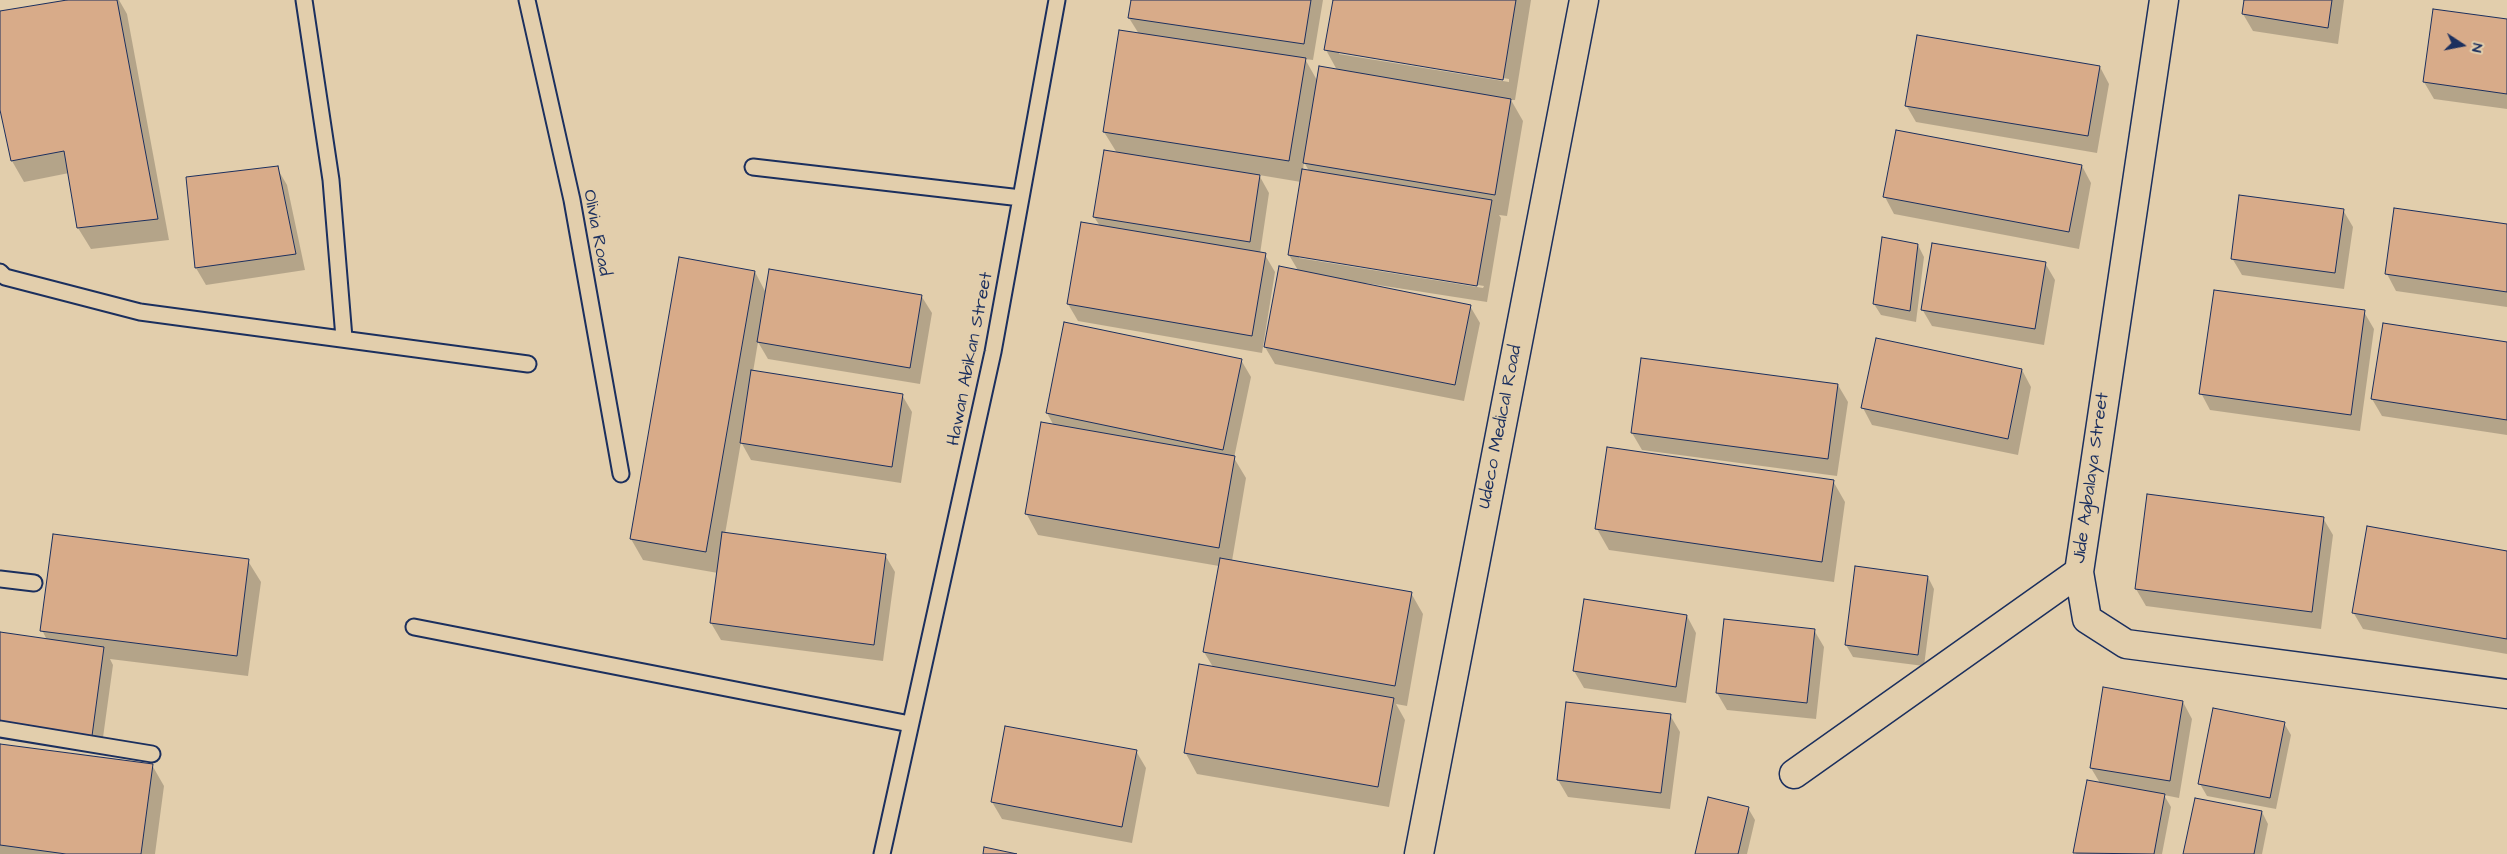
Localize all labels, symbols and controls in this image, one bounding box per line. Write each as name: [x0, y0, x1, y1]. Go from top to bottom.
north arrow: [2437, 20, 2487, 70]
text: N: [2466, 42, 2487, 54]
street label: Olivia Road: [577, 188, 615, 278]
street label: Hawan Abikan Street: [944, 270, 998, 448]
street label: Udeco Medical Road: [1475, 343, 1527, 511]
street label: Jide Agbalaya Street: [2069, 391, 2115, 565]

